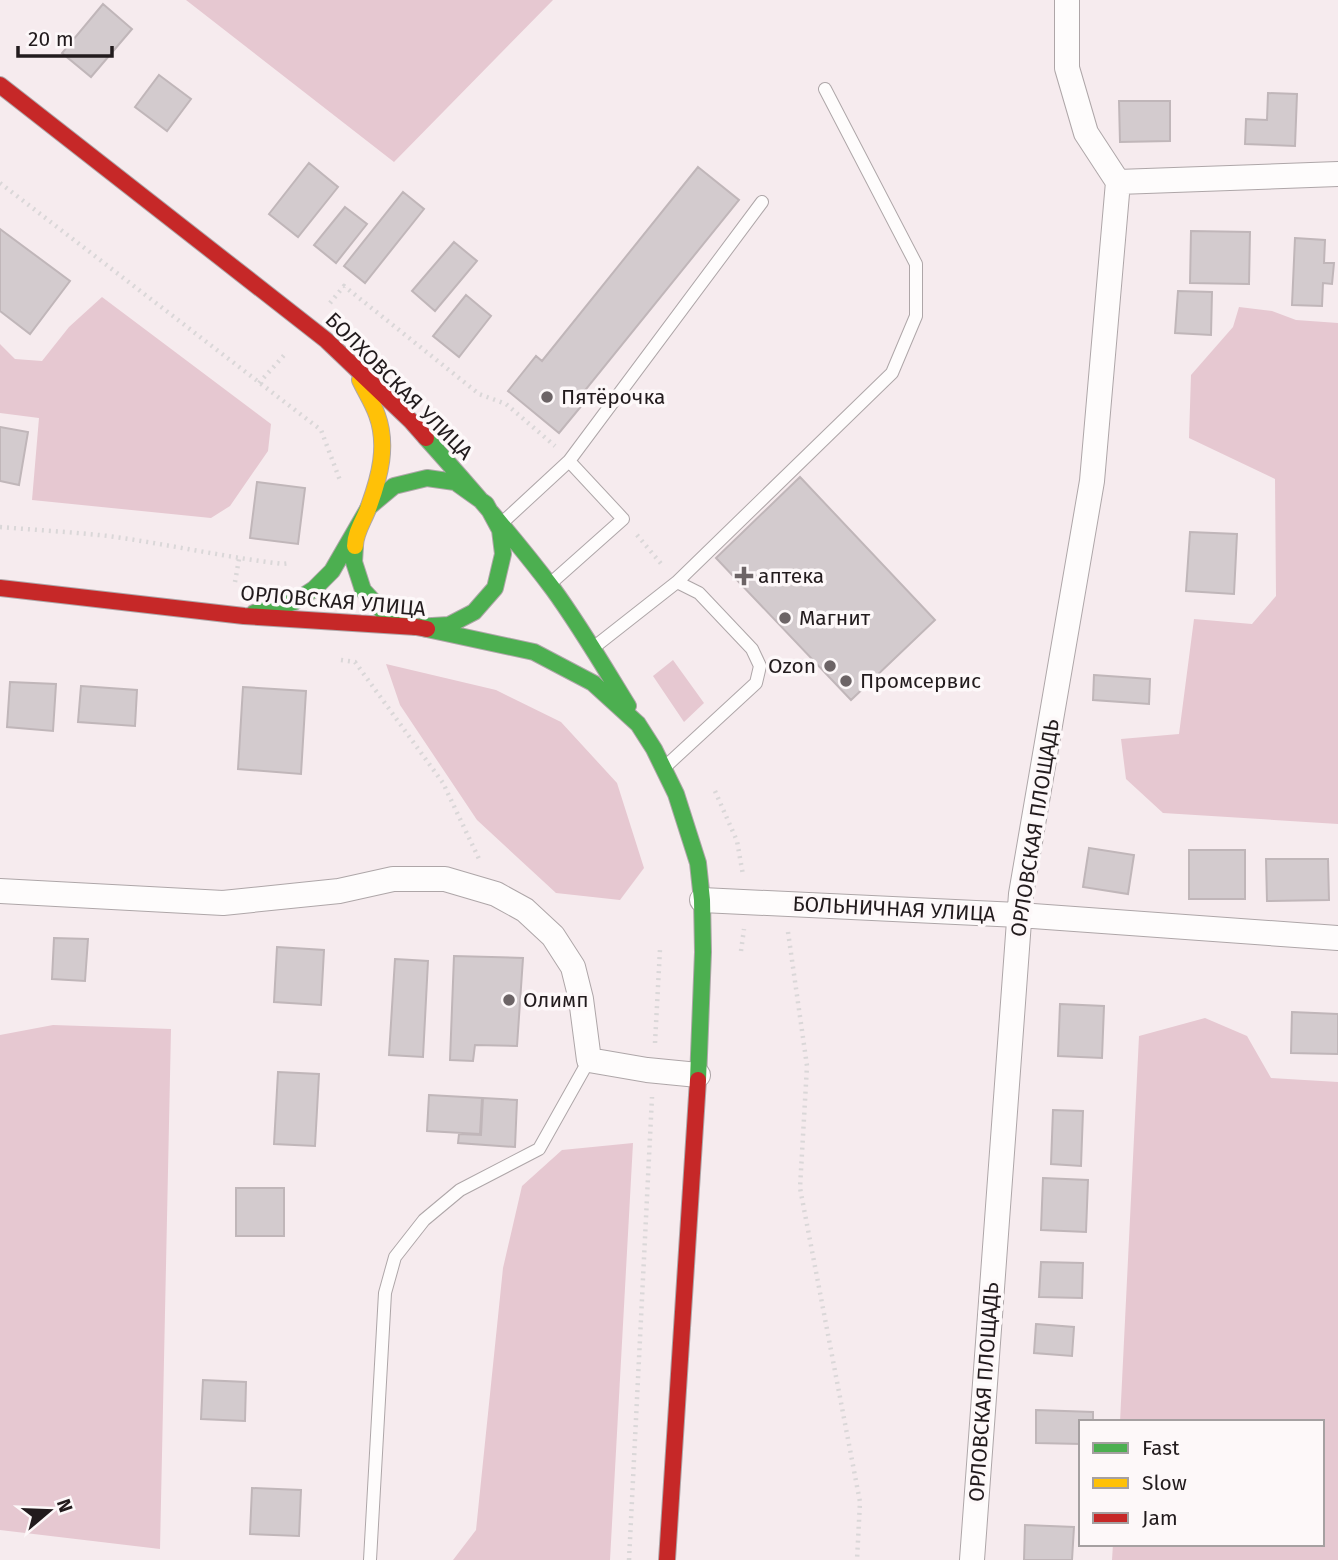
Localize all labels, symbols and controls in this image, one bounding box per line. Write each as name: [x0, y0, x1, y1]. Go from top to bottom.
scale bar: [18, 14, 112, 58]
text: 20 m: [28, 26, 74, 52]
street label: БОЛХОВСКАЯ УЛИЦА: [320, 307, 478, 465]
place label: Пятёрочка: [561, 384, 665, 410]
marker: Пятёрочка: [539, 389, 555, 405]
place label: аптека: [758, 563, 824, 589]
marker: аптека: [736, 568, 752, 584]
street label: ОРЛОВСКАЯ УЛИЦА: [239, 580, 427, 622]
place label: Магнит: [799, 605, 871, 631]
marker: Магнит: [777, 610, 793, 626]
place label: Ozon: [768, 653, 816, 679]
marker: Ozon: [822, 658, 838, 674]
place label: Промсервис: [860, 668, 981, 694]
marker: Промсервис: [838, 673, 854, 689]
street label: ОРЛОВСКАЯ ПЛОЩАДЬ: [1005, 717, 1065, 939]
street label: БОЛЬНИЧНАЯ УЛИЦА: [792, 891, 996, 927]
place label: Олимп: [523, 987, 589, 1013]
marker: Олимп: [501, 992, 517, 1008]
street label: ОРЛОВСКАЯ ПЛОЩАДЬ: [963, 1281, 1005, 1503]
legend: [1079, 1420, 1324, 1546]
text: Fast: [1142, 1435, 1180, 1461]
text: Slow: [1142, 1470, 1187, 1496]
north arrow: [14, 1476, 84, 1546]
text: N: [52, 1496, 78, 1515]
text: Jam: [1142, 1505, 1178, 1531]

